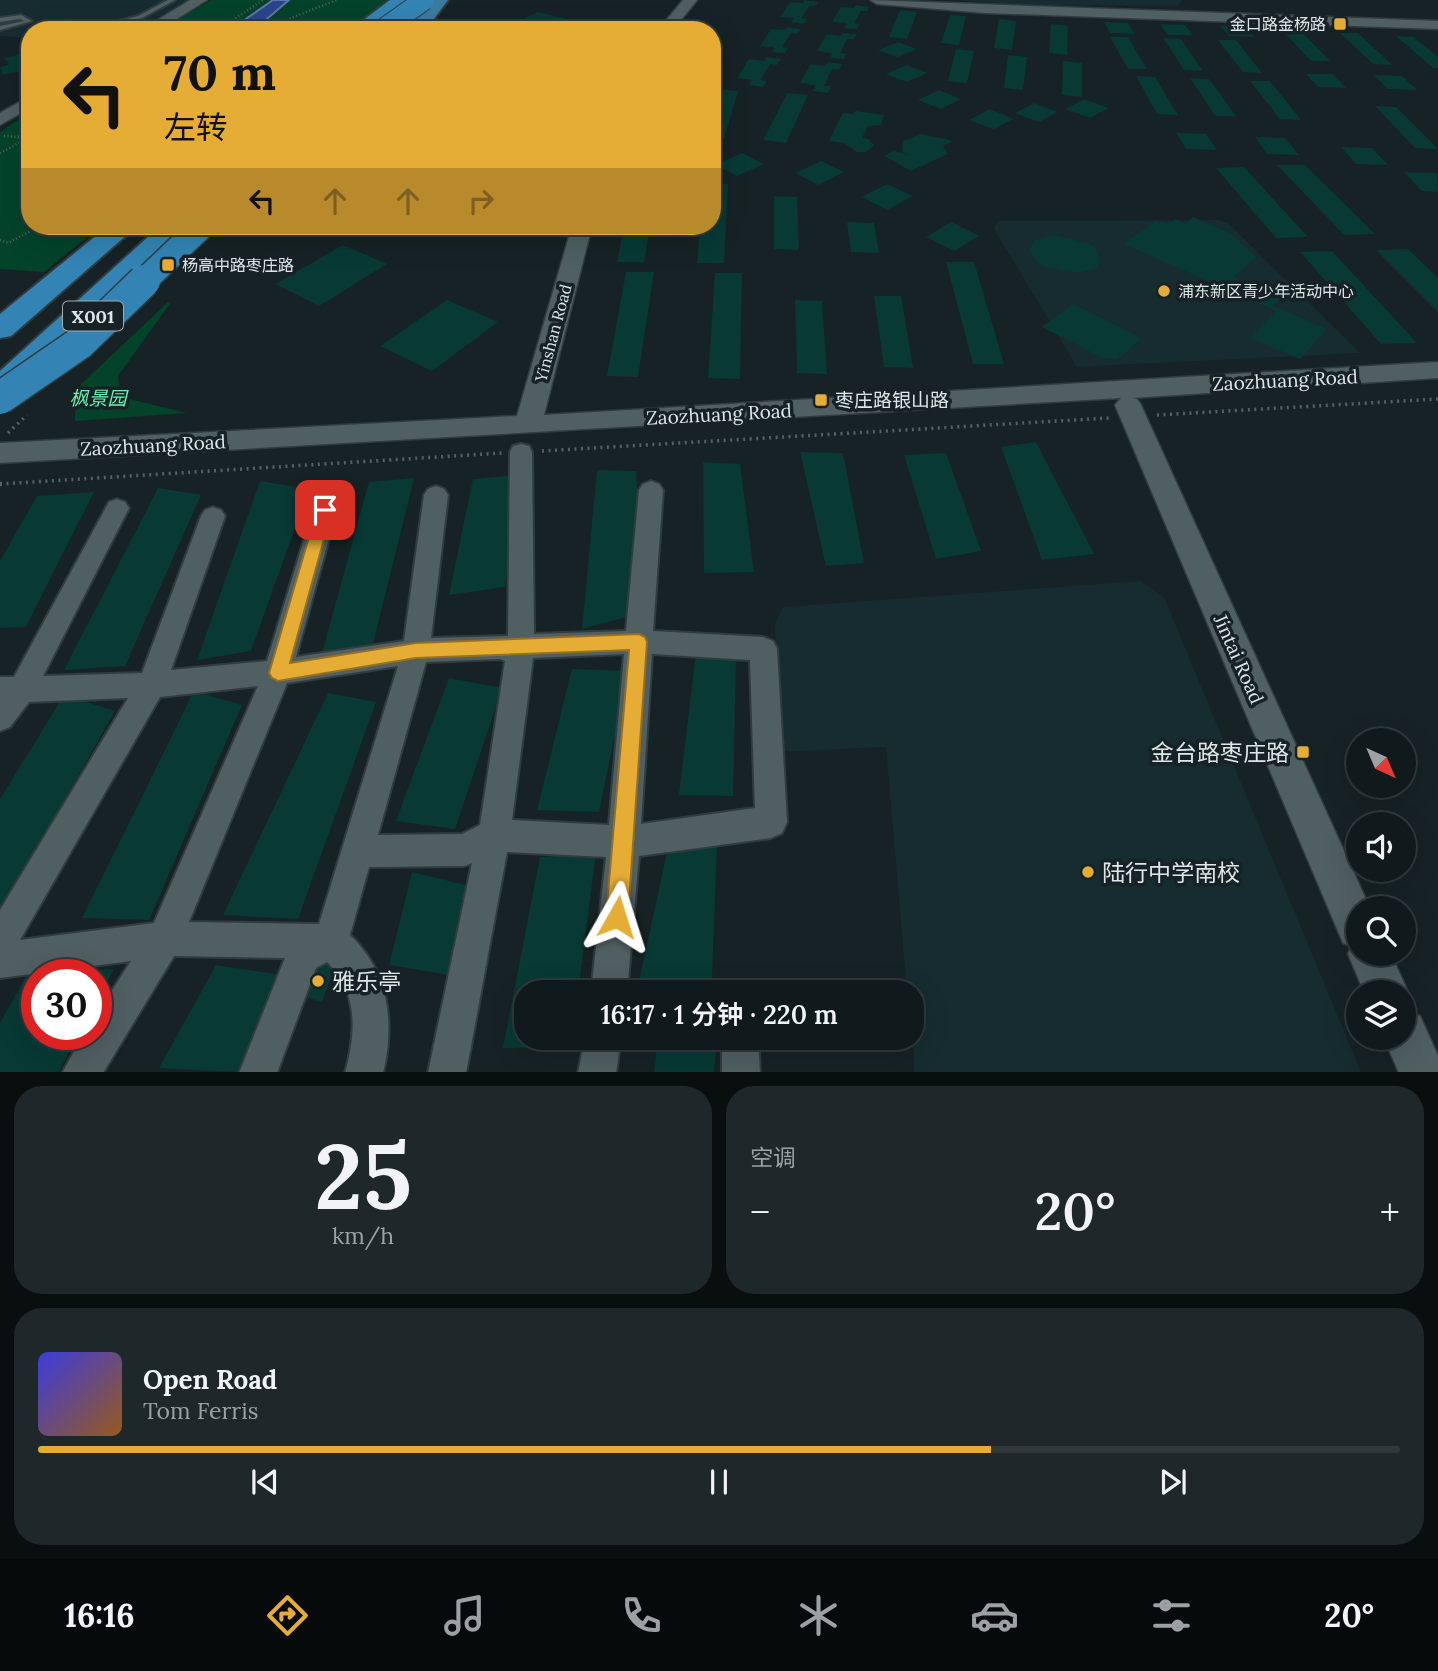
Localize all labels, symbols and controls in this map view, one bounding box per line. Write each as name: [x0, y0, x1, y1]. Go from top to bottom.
place label: 金口路金杨路: [1230, 14, 1326, 34]
marker: 金口路金杨路: [1332, 16, 1348, 32]
text: 70 m: [164, 41, 276, 103]
icon: left: [49, 49, 140, 140]
text: 左转: [164, 107, 228, 148]
icon: left: [243, 182, 281, 220]
icon: ahead: [316, 182, 354, 220]
icon: ahead: [389, 182, 427, 220]
icon: right: [462, 182, 500, 220]
place label: 杨高中路枣庄路: [182, 255, 294, 275]
marker: 杨高中路枣庄路: [160, 257, 176, 273]
street label: Yinshan Road: [530, 281, 576, 385]
place label: 浦东新区青少年活动中心: [1178, 281, 1354, 301]
marker: 浦东新区青少年活动中心: [1156, 283, 1172, 299]
road number: X001: [63, 302, 123, 330]
street label: Zaozhuang Road: [1212, 364, 1358, 396]
park label: 枫景园: [69, 386, 129, 410]
place label: 枣庄路银山路: [835, 388, 949, 412]
marker: 枣庄路银山路: [813, 392, 829, 408]
street label: Zaozhuang Road: [646, 398, 792, 430]
street label: Zaozhuang Road: [80, 429, 226, 461]
pin: [295, 480, 355, 540]
icon: arrive: [306, 491, 344, 529]
street label: Jintai Road: [1208, 610, 1269, 707]
north arrow: [1346, 728, 1416, 798]
map controls: [1346, 728, 1416, 1050]
place label: 金台路枣庄路: [1151, 738, 1289, 767]
marker: 金台路枣庄路: [1295, 744, 1311, 760]
button: sound: [1346, 812, 1416, 882]
place label: 陆行中学南校: [1102, 858, 1240, 887]
marker: 陆行中学南校: [1080, 864, 1096, 880]
position arrow: [580, 880, 654, 954]
button: search: [1346, 896, 1416, 966]
speed limit sign: 30: [21, 959, 112, 1050]
place label: 雅乐亭: [332, 967, 401, 996]
marker: 雅乐亭: [310, 973, 326, 989]
button: layers: [1346, 980, 1416, 1050]
text: 16:17 · 1 分钟 · 220 m: [600, 998, 838, 1031]
text: 25: [314, 1117, 412, 1234]
text: 空调: [750, 1143, 796, 1172]
text: 20°: [1035, 1178, 1115, 1244]
text: −: [750, 1188, 770, 1236]
text: +: [1380, 1188, 1400, 1236]
text: km/h: [332, 1221, 394, 1250]
text: Open Road: [143, 1363, 277, 1396]
text: Tom Ferris: [143, 1396, 258, 1425]
icon: previous: [246, 1463, 284, 1501]
icon: pause: [700, 1463, 738, 1501]
icon: next: [1154, 1463, 1192, 1501]
icon: directions: [263, 1591, 312, 1640]
icon: music: [440, 1591, 489, 1640]
icon: phone: [617, 1591, 666, 1640]
icon: climate: [794, 1591, 843, 1640]
icon: car: [970, 1591, 1019, 1640]
icon: filters: [1147, 1591, 1196, 1640]
text: 16:16: [64, 1595, 135, 1636]
text: 20°: [1324, 1595, 1374, 1636]

